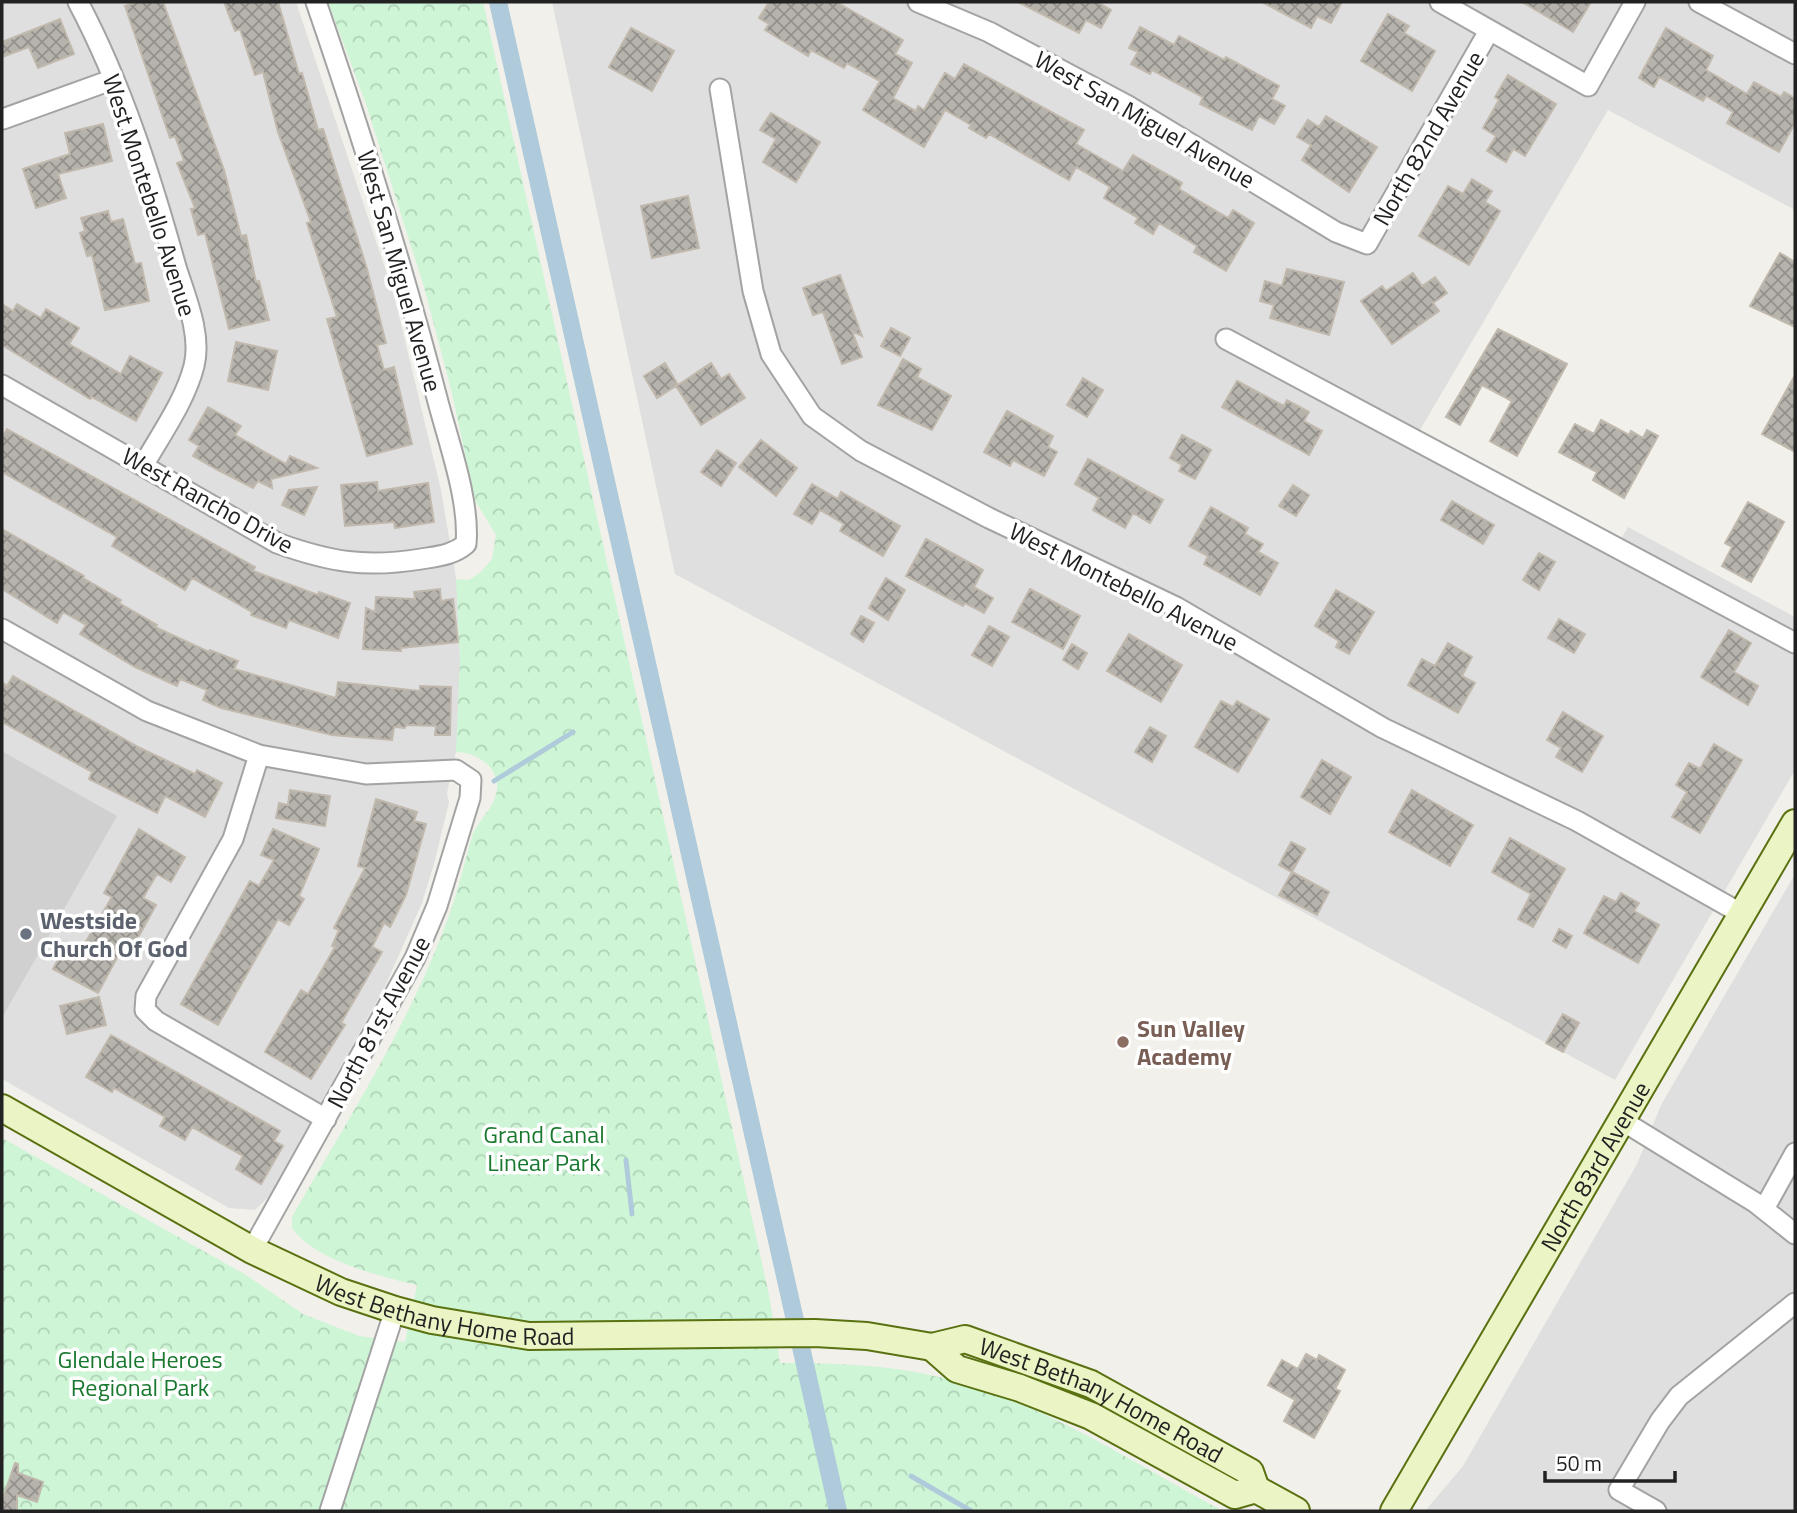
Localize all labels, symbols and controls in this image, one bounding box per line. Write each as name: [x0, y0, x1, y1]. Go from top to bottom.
street label: West San Miguel Avenue: [1028, 41, 1262, 197]
street label: North 82nd Avenue: [1363, 44, 1493, 232]
street label: West Montebello Avenue: [94, 69, 206, 321]
street label: West San Miguel Avenue: [348, 146, 452, 396]
street label: West Rancho Drive: [116, 438, 300, 562]
street label: West Montebello Avenue: [1003, 513, 1245, 659]
place label: Westside Church Of God: [40, 902, 188, 966]
marker: Westside Church Of God: [18, 926, 34, 942]
street label: North 81st Avenue: [317, 929, 439, 1115]
place label: Sun Valley Academy: [1137, 1010, 1245, 1074]
marker: Sun Valley Academy: [1115, 1034, 1131, 1050]
street label: North 83rd Avenue: [1531, 1074, 1659, 1258]
park label: Grand Canal Linear Park: [483, 1116, 605, 1180]
street label: West Bethany Home Road: [309, 1264, 575, 1354]
street label: West Bethany Home Road: [975, 1328, 1230, 1472]
park label: Glendale Heroes Regional Park: [57, 1341, 223, 1405]
scale bar: [1545, 1440, 1674, 1484]
text: 50 m: [1556, 1447, 1602, 1479]

